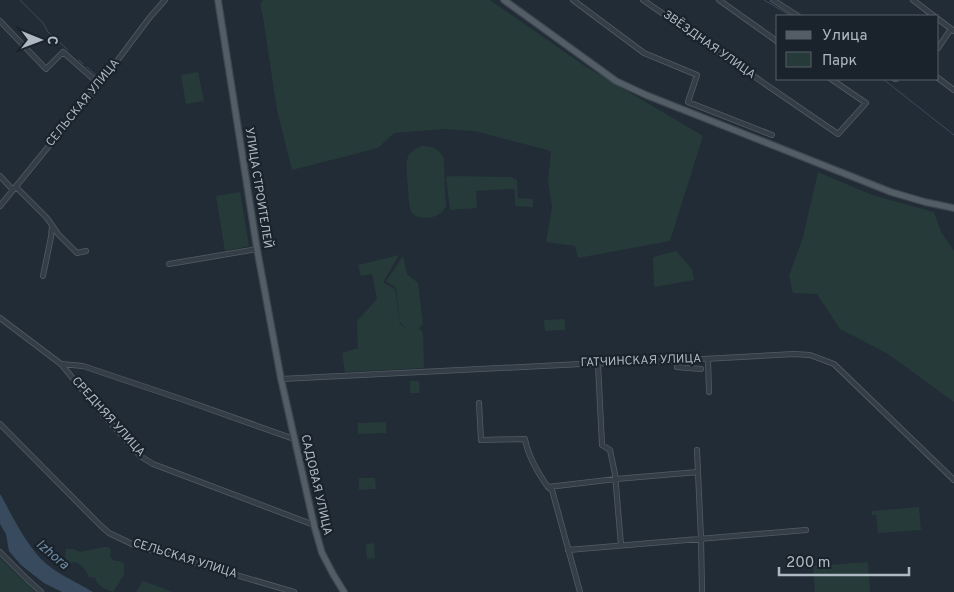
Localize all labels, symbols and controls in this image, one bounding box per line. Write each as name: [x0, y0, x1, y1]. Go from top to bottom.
street label: ЗВЁЗДНАЯ УЛИЦА: [660, 7, 758, 83]
north arrow: [15, 15, 65, 65]
legend: [776, 15, 939, 80]
text: Улица: [822, 27, 867, 46]
text: С: [43, 36, 60, 45]
text: Парк: [822, 52, 857, 71]
street label: СЕЛЬСКАЯ УЛИЦА: [43, 56, 123, 150]
street label: УЛИЦА СТРОИТЕЛЕЙ: [241, 126, 275, 250]
street label: ГАТЧИНСКАЯ УЛИЦА: [580, 351, 702, 371]
street label: СРЕДНЯЯ УЛИЦА: [68, 374, 148, 460]
street label: САДОВАЯ УЛИЦА: [297, 433, 335, 537]
street label: СЕЛЬСКАЯ УЛИЦА: [131, 535, 239, 583]
water label: Izhora: [32, 536, 73, 574]
scale bar: [779, 544, 909, 576]
text: 200 m: [786, 554, 831, 573]

